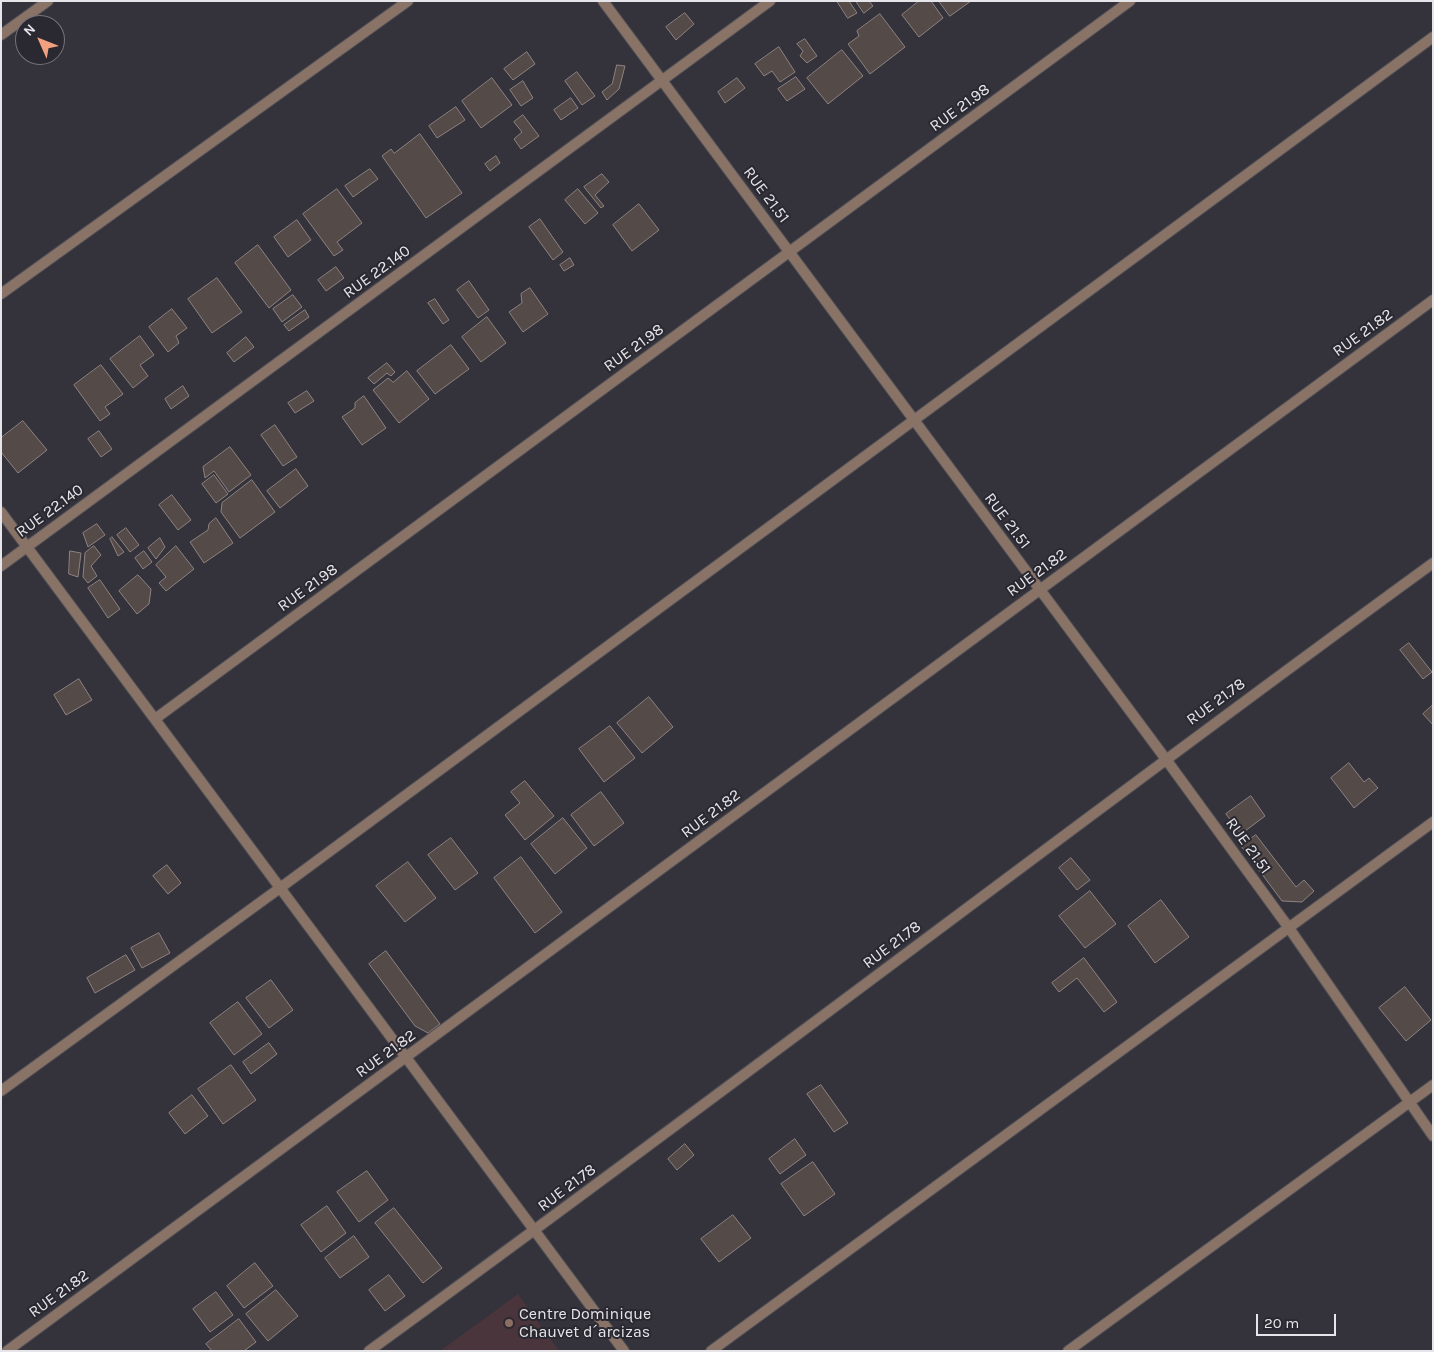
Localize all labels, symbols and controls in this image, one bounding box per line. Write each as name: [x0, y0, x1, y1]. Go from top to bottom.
north arrow: [15, 15, 65, 65]
text: N: [20, 20, 39, 39]
street label: RUE 21.98: [926, 80, 994, 136]
street label: RUE 21.51: [739, 163, 793, 227]
street label: RUE 22.140: [340, 241, 414, 303]
street label: RUE 21.82: [1329, 305, 1397, 361]
street label: RUE 21.98: [600, 320, 668, 376]
street label: RUE 22.140: [13, 480, 87, 542]
street label: RUE 21.51: [980, 489, 1034, 553]
street label: RUE 21.82: [1003, 545, 1071, 601]
street label: RUE 21.98: [274, 560, 342, 616]
street label: RUE 21.78: [1183, 674, 1249, 730]
street label: RUE 21.82: [677, 785, 745, 843]
street label: RUE 21.51: [1221, 814, 1275, 878]
street label: RUE 21.78: [859, 917, 925, 973]
street label: RUE 21.82: [352, 1026, 420, 1082]
street label: RUE 21.78: [534, 1160, 600, 1216]
street label: RUE 21.82: [25, 1266, 93, 1322]
place label: Centre Dominique Chauvet d´arcizas: [519, 1304, 651, 1342]
scale bar: [1259, 1304, 1339, 1336]
text: 20 m: [1264, 1314, 1299, 1332]
marker: Centre Dominique Chauvet d´arcizas: [503, 1317, 515, 1329]

